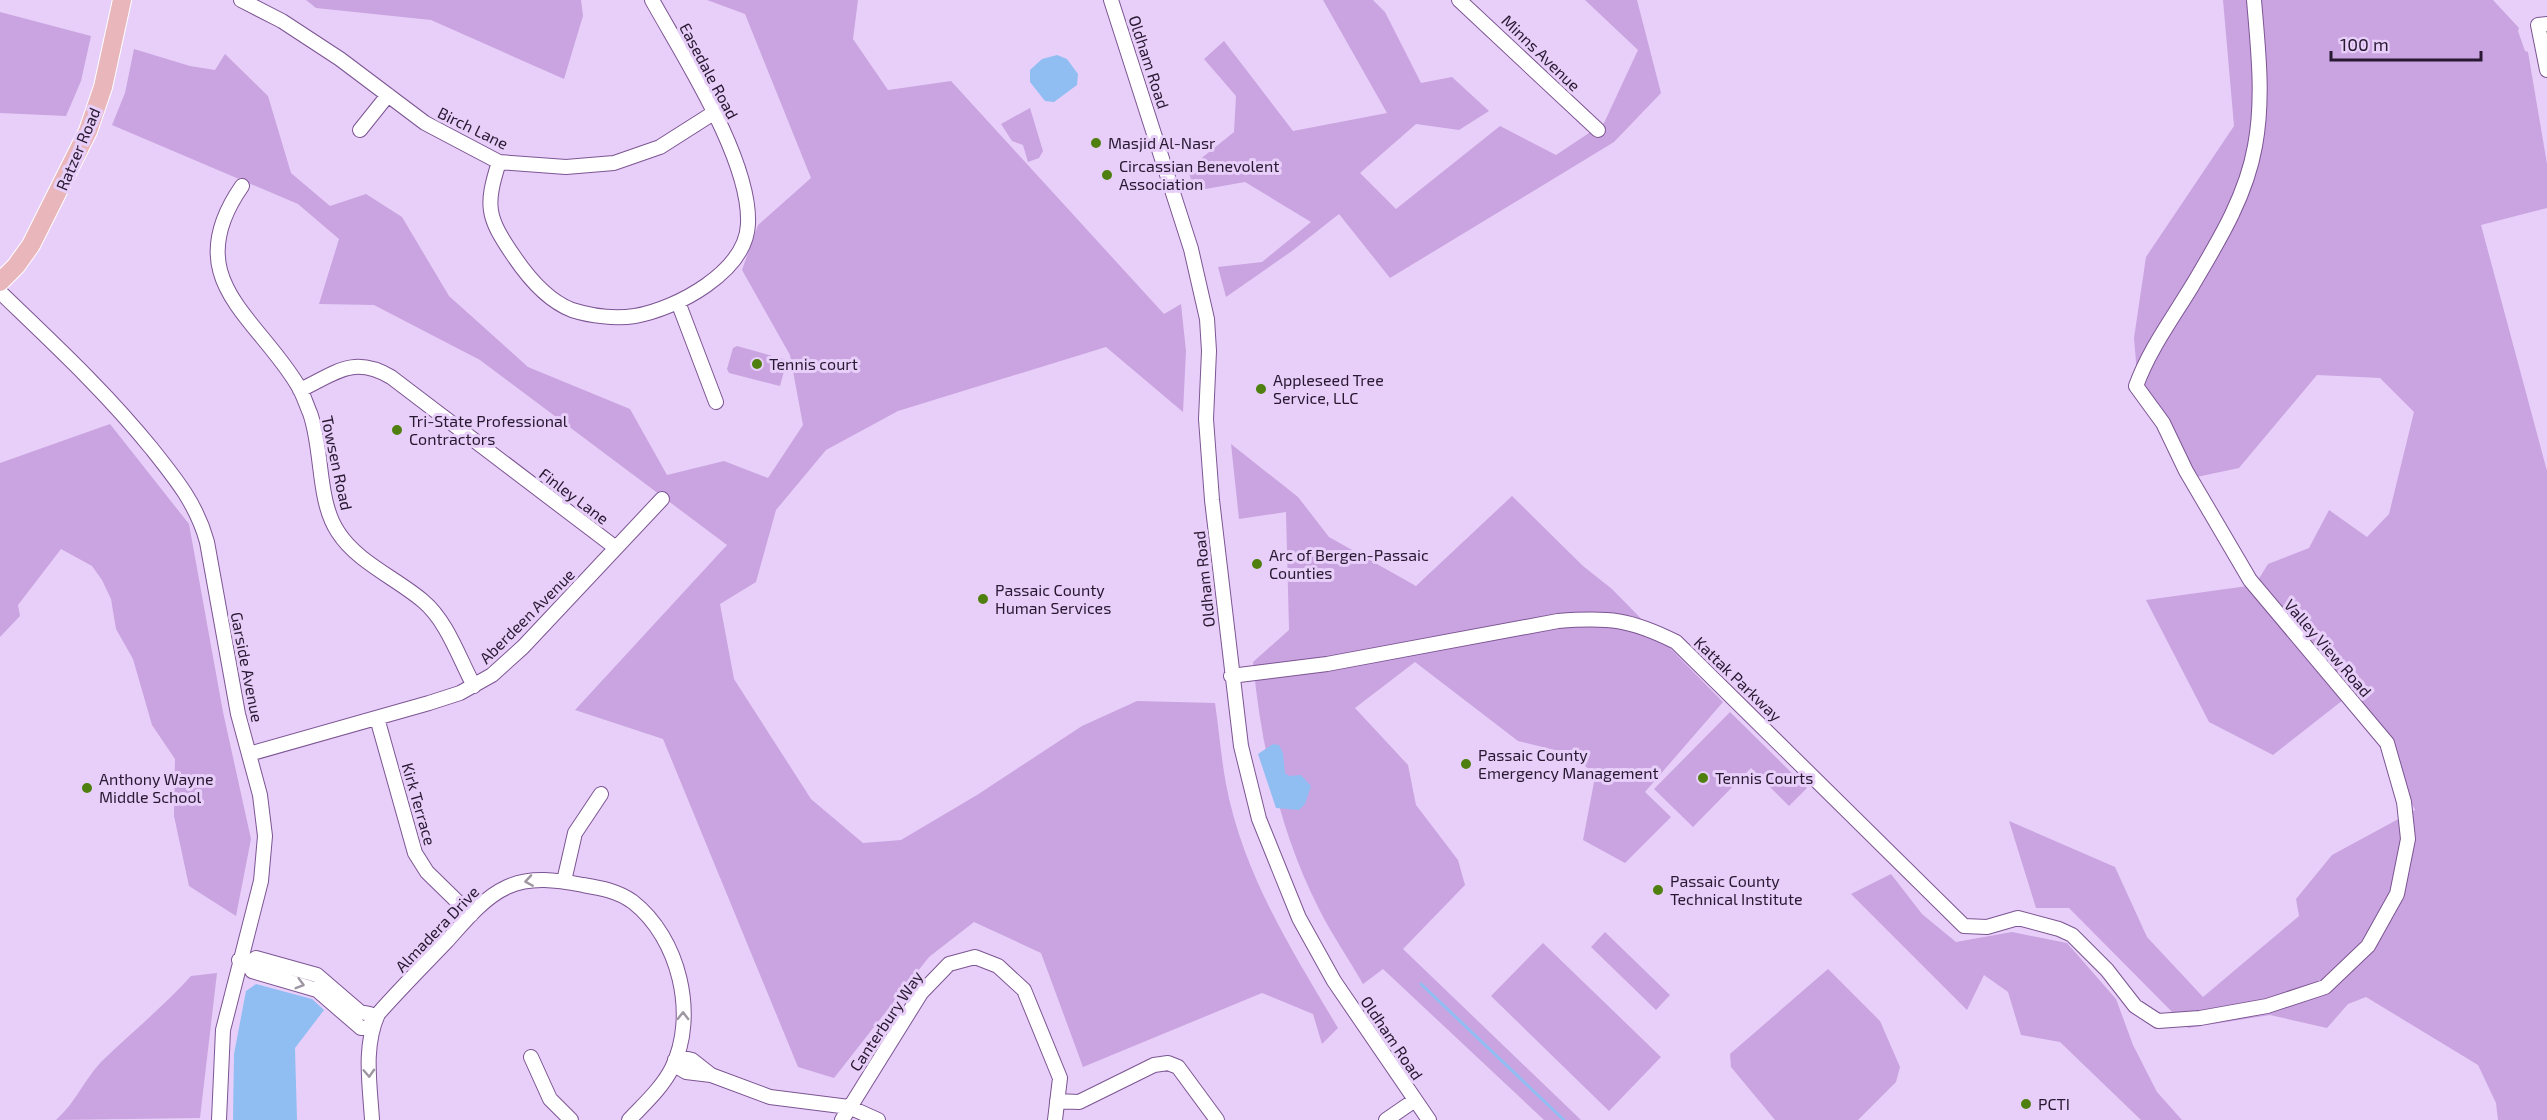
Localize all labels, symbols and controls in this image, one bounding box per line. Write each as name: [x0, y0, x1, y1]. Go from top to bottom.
street label: Minns Avenue: [1498, 11, 1584, 95]
street label: Oldham Road: [1125, 13, 1174, 111]
street label: Easedale Road: [676, 19, 743, 122]
scale bar: [2331, 24, 2481, 62]
text: 100 m: [2340, 33, 2389, 55]
street label: Birch Lane: [435, 102, 511, 153]
street label: Ratzer Road: [52, 105, 103, 193]
place label: Masjid Al-Nasr: [1108, 133, 1216, 153]
marker: Masjid Al-Nasr: [1089, 136, 1103, 150]
place label: Circassian Benevolent Association: [1119, 156, 1279, 193]
marker: Circassian Benevolent Association: [1100, 168, 1114, 182]
place label: Tennis court: [769, 354, 858, 373]
marker: Tennis court: [750, 357, 764, 371]
place label: Appleseed Tree Service, LLC: [1273, 370, 1384, 407]
marker: Appleseed Tree Service, LLC: [1254, 382, 1268, 396]
place label: Tri-State Professional Contractors: [409, 411, 568, 448]
street label: Towsen Road: [318, 414, 357, 512]
marker: Tri-State Professional Contractors: [390, 423, 404, 437]
street label: Finley Lane: [536, 463, 613, 528]
street label: Oldham Road: [1189, 530, 1218, 628]
place label: Arc of Bergen-Passaic Counties: [1269, 545, 1429, 582]
marker: Arc of Bergen-Passaic Counties: [1250, 557, 1264, 571]
street label: Aberdeen Avenue: [475, 564, 578, 667]
place label: Passaic County Human Services: [995, 580, 1111, 617]
marker: Passaic County Human Services: [976, 592, 990, 606]
street label: Valley View Road: [2281, 595, 2376, 700]
street label: Garside Avenue: [227, 610, 267, 724]
street label: Kattak Parkway: [1691, 632, 1786, 725]
place label: Passaic County Emergency Management: [1478, 745, 1659, 782]
marker: Passaic County Emergency Management: [1459, 757, 1473, 771]
street label: Kirk Terrace: [399, 760, 440, 847]
place label: Tennis Courts: [1715, 768, 1813, 787]
place label: Anthony Wayne Middle School: [99, 769, 214, 806]
marker: Tennis Courts: [1696, 771, 1710, 785]
marker: Anthony Wayne Middle School: [80, 781, 94, 795]
place label: Passaic County Technical Institute: [1670, 871, 1803, 908]
one-way arrow: [524, 875, 534, 887]
street label: Almadera Drive: [391, 882, 482, 976]
marker: Passaic County Technical Institute: [1651, 883, 1665, 897]
street label: Canterbury Way: [845, 967, 926, 1074]
one-way arrow: [295, 977, 305, 990]
street label: Oldham Road: [1357, 992, 1427, 1083]
one-way arrow: [677, 1011, 690, 1020]
one-way arrow: [363, 1068, 376, 1077]
place label: PCTI: [2038, 1094, 2070, 1113]
marker: PCTI: [2019, 1097, 2033, 1111]

